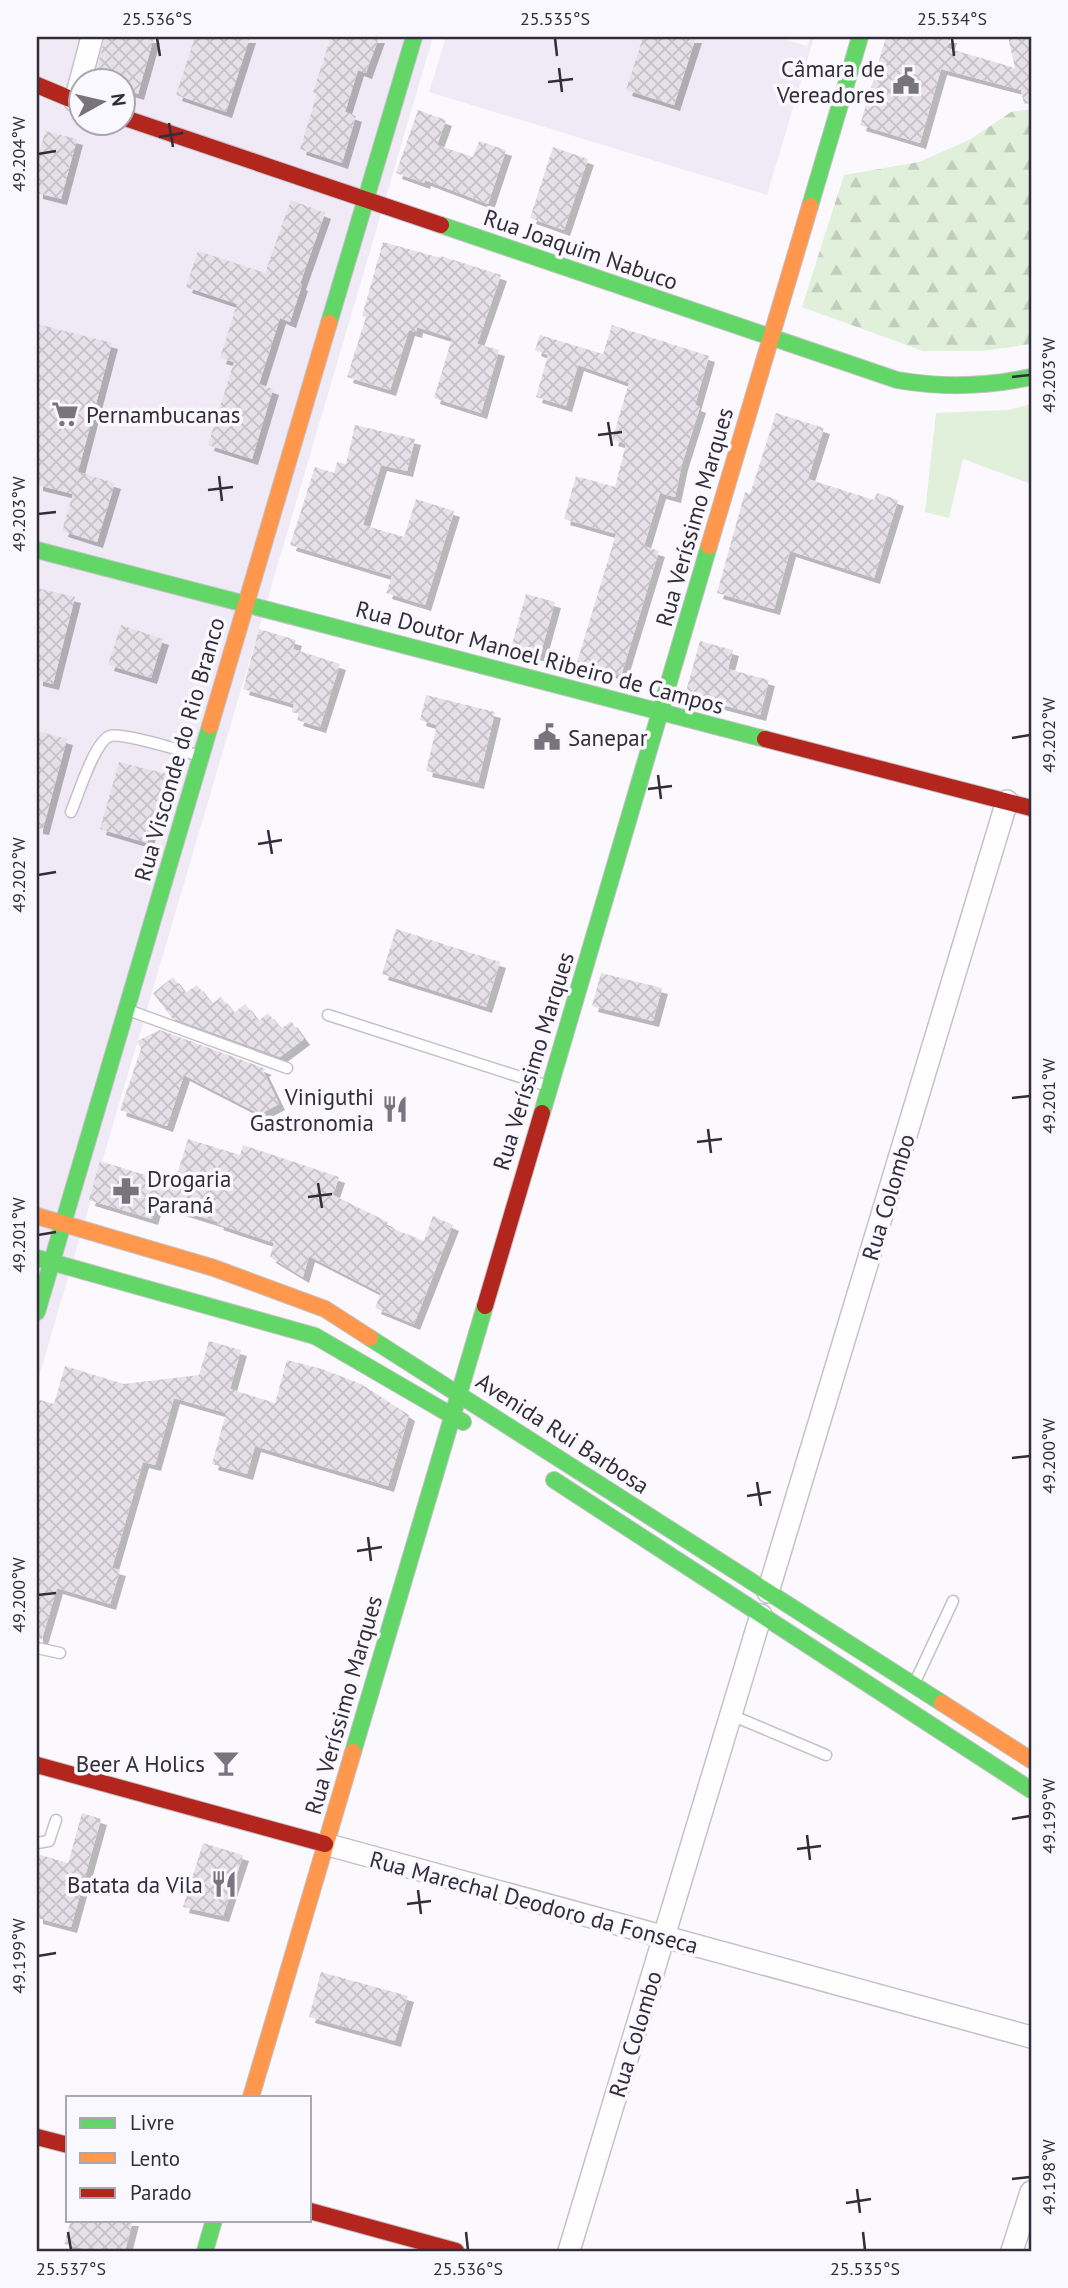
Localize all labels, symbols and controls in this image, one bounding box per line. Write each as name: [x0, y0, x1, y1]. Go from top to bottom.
text: 25.536°S: [122, 7, 192, 30]
text: 25.535°S: [520, 7, 590, 30]
text: 25.534°S: [917, 7, 987, 30]
place label: Câmara de Vereadores: [776, 54, 885, 109]
north arrow: [66, 66, 136, 136]
public building icon: Câmara de Vereadores: [891, 66, 921, 96]
text: N: [106, 92, 132, 107]
text: 49.204°W: [7, 116, 30, 192]
street label: Rua Joaquim Nabuco: [480, 202, 682, 296]
text: 49.203°W: [1037, 337, 1060, 413]
supermarket icon: Pernambucanas: [50, 399, 80, 429]
place label: Pernambucanas: [86, 400, 240, 429]
street label: Rua Veríssimo Marques: [649, 404, 739, 630]
text: 49.203°W: [7, 476, 30, 552]
street label: Rua Doutor Manoel Ribeiro de Campos: [353, 594, 727, 720]
street label: Rua Visconde do Rio Branco: [127, 614, 231, 884]
text: 49.202°W: [1037, 697, 1060, 773]
public building icon: Sanepar: [532, 722, 562, 752]
place label: Sanepar: [568, 723, 648, 752]
text: 49.202°W: [7, 837, 30, 913]
street label: Rua Veríssimo Marques: [486, 949, 580, 1173]
text: 49.201°W: [1037, 1058, 1060, 1134]
place label: Viniguthi Gastronomia: [250, 1082, 374, 1137]
restaurant icon: Viniguthi Gastronomia: [380, 1094, 410, 1124]
street label: Rua Colombo: [855, 1130, 921, 1264]
place label: Drogaria Paraná: [147, 1164, 231, 1219]
pharmacy icon: Drogaria Paraná: [111, 1176, 141, 1206]
text: 49.201°W: [7, 1197, 30, 1273]
street label: Avenida Rui Barbosa: [471, 1366, 655, 1500]
text: 49.200°W: [1037, 1418, 1060, 1494]
text: 49.200°W: [7, 1557, 30, 1633]
street label: Rua Veríssimo Marques: [298, 1592, 388, 1818]
bar icon: Beer A Holics: [211, 1748, 241, 1778]
place label: Beer A Holics: [76, 1749, 205, 1778]
text: 49.199°W: [1037, 1778, 1060, 1854]
street label: Rua Marechal Deodoro da Fonseca: [367, 1844, 701, 1960]
restaurant icon: Batata da Vila: [209, 1869, 239, 1899]
place label: Batata da Vila: [67, 1870, 203, 1899]
text: 49.199°W: [7, 1918, 30, 1994]
street label: Rua Colombo: [602, 1967, 668, 2101]
legend: [66, 2096, 312, 2222]
text: Livre: [130, 2109, 174, 2136]
text: 49.198°W: [1037, 2139, 1060, 2215]
text: Lento: [130, 2145, 180, 2172]
text: Parado: [130, 2179, 192, 2206]
text: 25.537°S: [36, 2257, 106, 2280]
text: 25.536°S: [433, 2257, 503, 2280]
text: 25.535°S: [830, 2257, 900, 2280]

